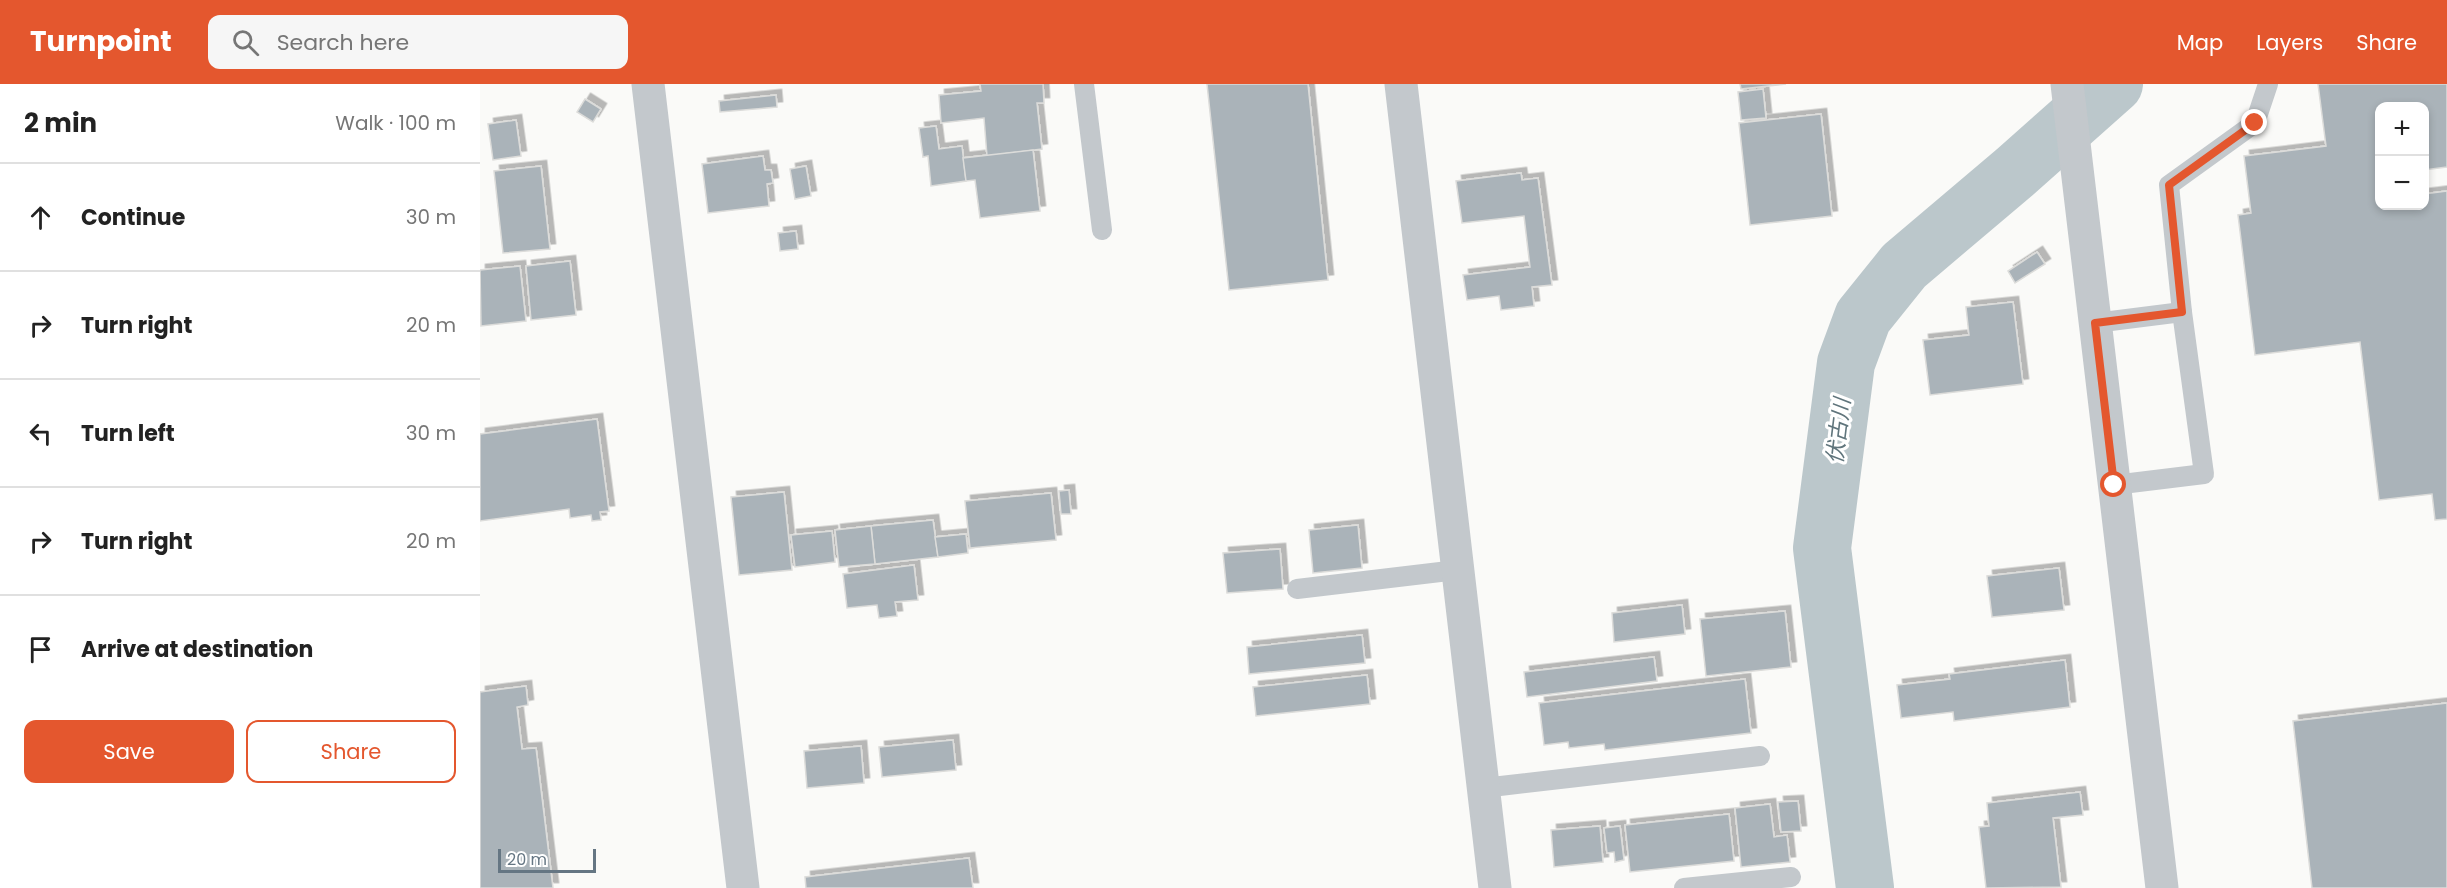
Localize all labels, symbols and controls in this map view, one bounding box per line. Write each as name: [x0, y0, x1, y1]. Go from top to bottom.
search box: [208, 15, 628, 69]
text: Turnpoint: [30, 22, 172, 61]
icon: search: [229, 26, 262, 59]
text: Search here: [277, 27, 409, 58]
text: Map: [2177, 28, 2223, 57]
text: Layers: [2256, 28, 2323, 57]
text: Share: [2356, 28, 2417, 57]
map controls: [2375, 102, 2429, 210]
button: +: [2375, 102, 2429, 156]
text: 2 min: [24, 105, 97, 141]
text: Walk · 100 m: [335, 109, 456, 137]
route end: [2241, 109, 2267, 135]
button: −: [2375, 156, 2429, 210]
icon: ahead: [24, 201, 57, 234]
text: Continue: [81, 202, 185, 233]
text: 30 m: [406, 203, 456, 231]
icon: right: [24, 309, 57, 342]
text: Turn right: [81, 310, 192, 341]
text: 20 m: [406, 311, 456, 339]
water label: 伏古川: [1819, 394, 1858, 466]
icon: left: [24, 417, 57, 450]
text: Turn left: [81, 418, 175, 449]
text: 30 m: [406, 419, 456, 447]
route start: [2100, 471, 2126, 497]
icon: right: [24, 525, 57, 558]
text: Turn right: [81, 526, 192, 557]
text: 20 m: [406, 527, 456, 555]
icon: arrive: [24, 633, 57, 666]
text: Arrive at destination: [81, 634, 313, 665]
button: Save: [24, 720, 234, 783]
button: Share: [246, 720, 456, 783]
scale bar: [498, 846, 596, 874]
text: 20 m: [507, 848, 547, 871]

